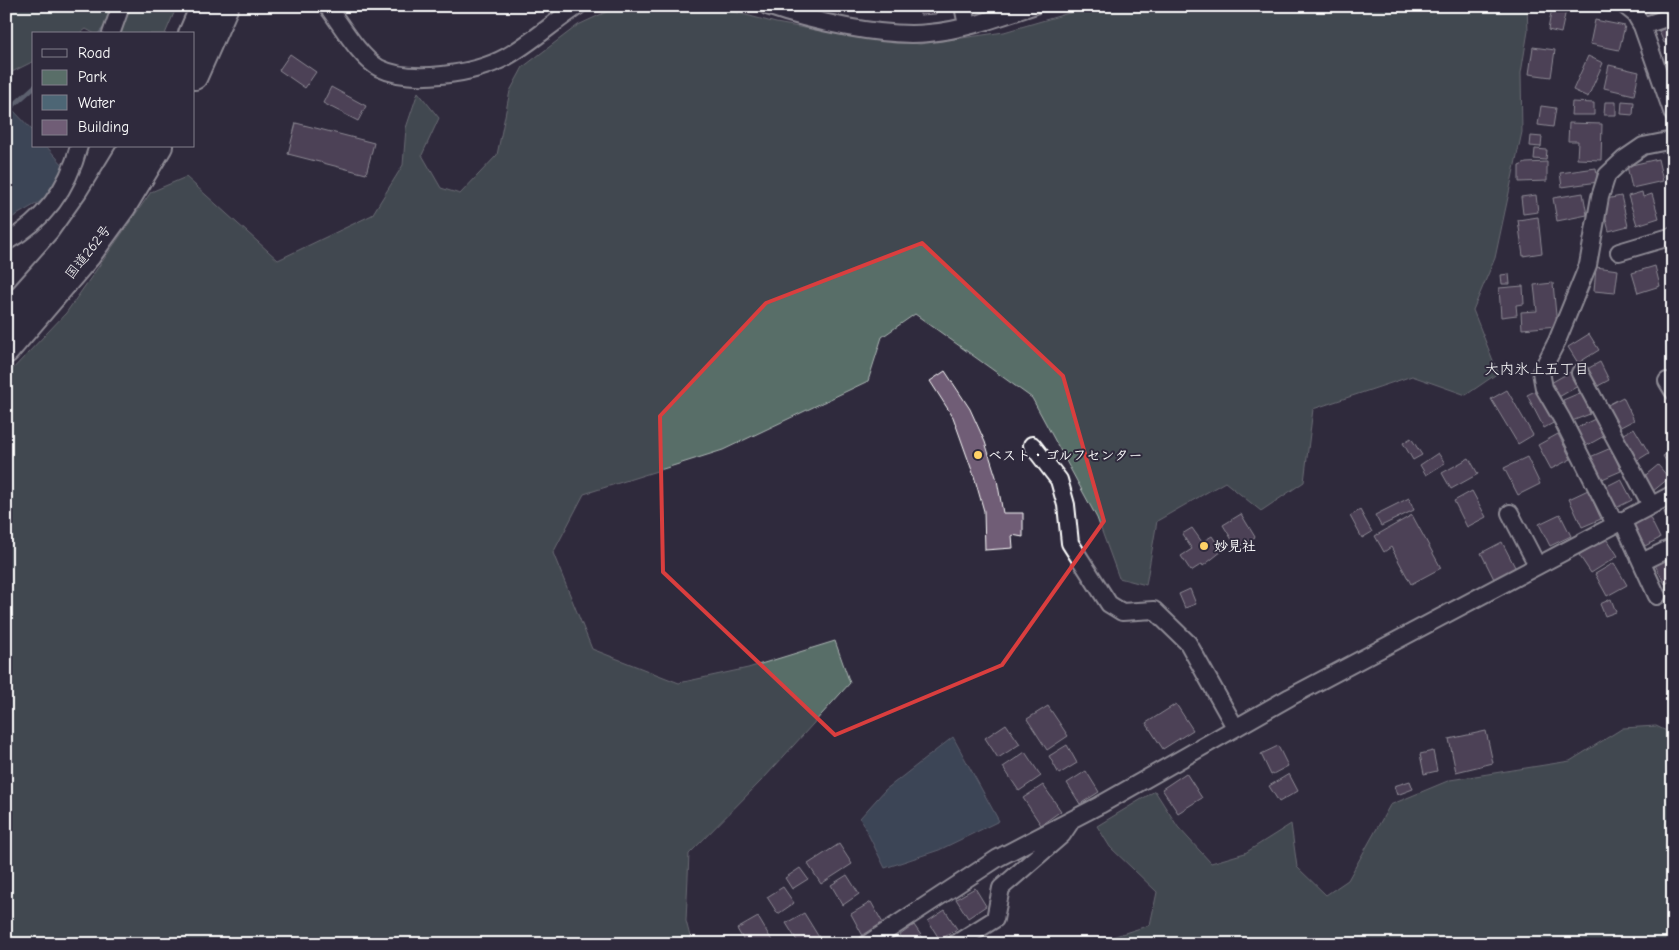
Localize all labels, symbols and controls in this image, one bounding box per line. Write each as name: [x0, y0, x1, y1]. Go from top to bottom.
legend: [32, 32, 195, 148]
text: Road: [78, 44, 110, 62]
text: Park: [78, 68, 107, 86]
text: Water: [78, 94, 115, 112]
text: Building: [78, 118, 129, 136]
street label: 国道262号: [62, 221, 114, 283]
district label: 大内氷上五丁目: [1484, 360, 1590, 378]
place label: ベスト・ゴルフセンター: [988, 447, 1143, 464]
marker: ベスト・ゴルフセンター: [972, 449, 984, 461]
place label: 妙見社: [1214, 538, 1256, 555]
marker: 妙見社: [1198, 540, 1210, 552]

